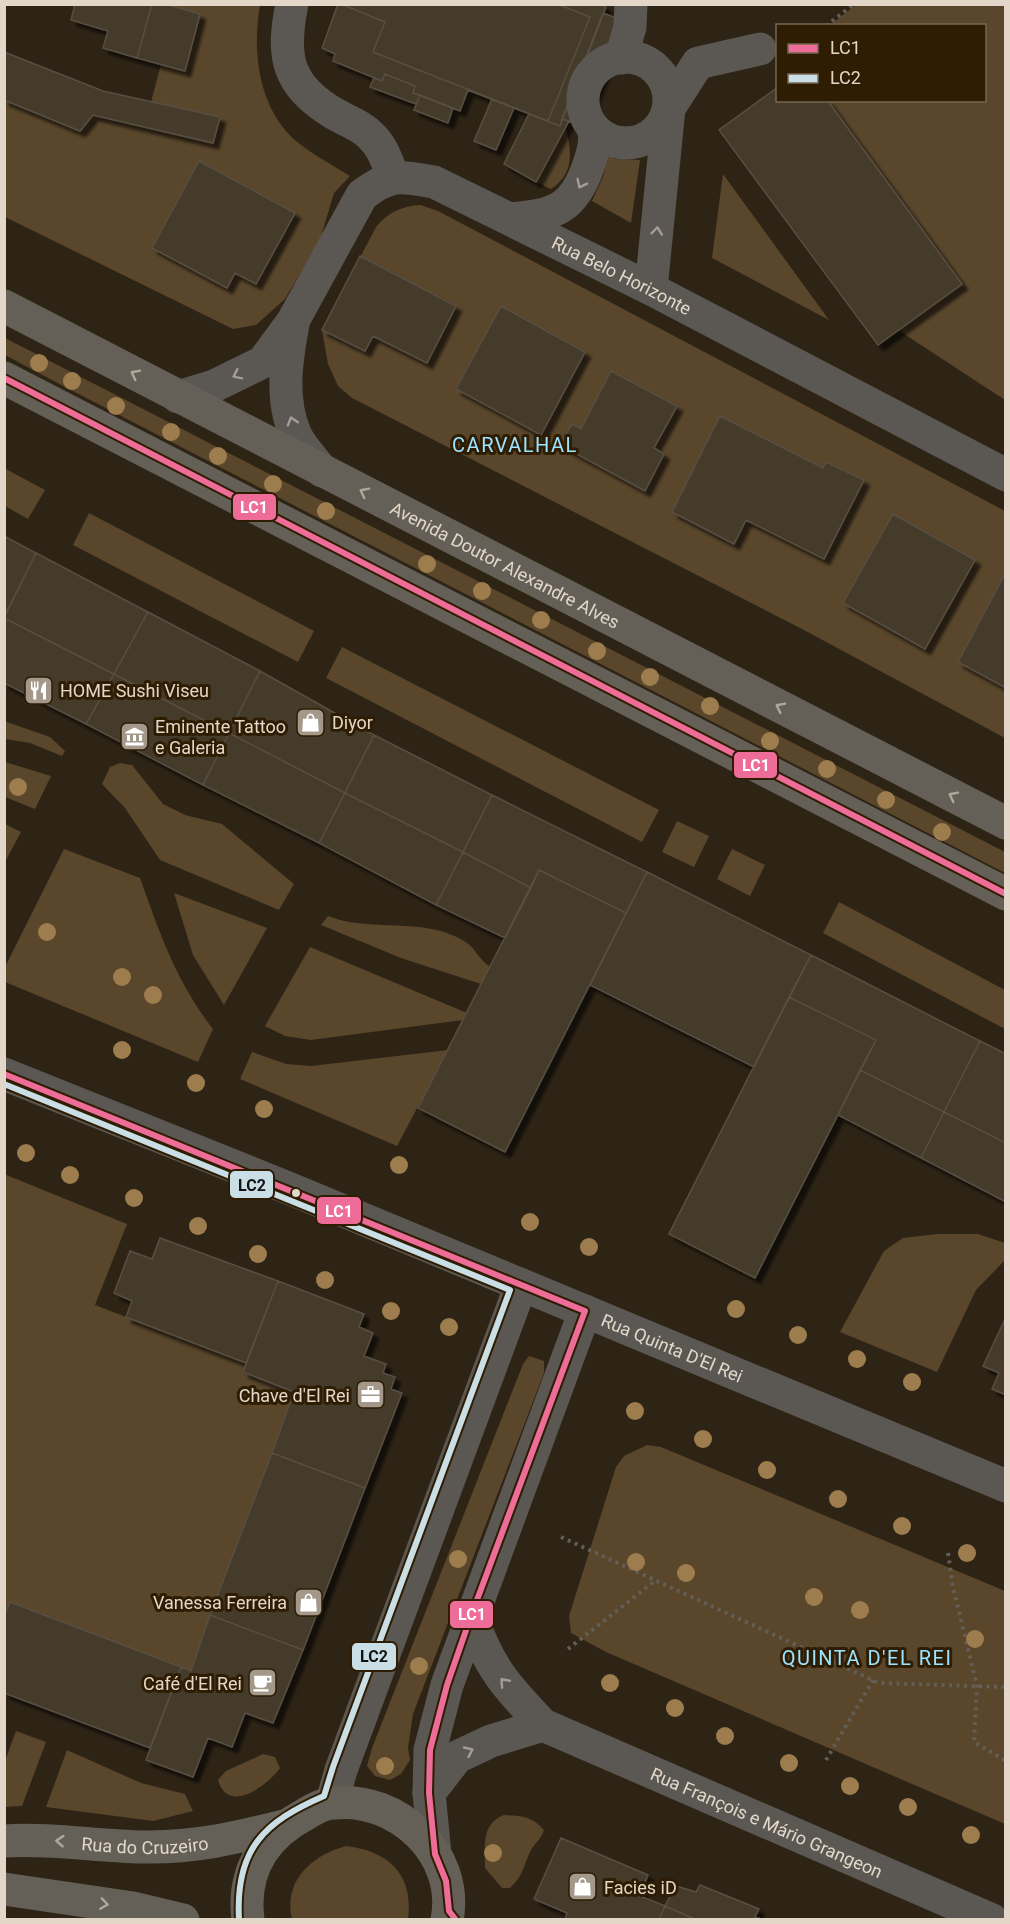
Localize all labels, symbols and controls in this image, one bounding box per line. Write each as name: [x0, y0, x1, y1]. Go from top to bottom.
legend: [776, 24, 986, 102]
text: LC1: [830, 37, 861, 58]
text: LC2: [830, 67, 861, 88]
one-way arrow: [577, 177, 589, 188]
one-way arrow: [650, 226, 663, 235]
street label: Rua Belo Horizonte: [549, 231, 695, 319]
one-way arrow: [233, 368, 244, 379]
one-way arrow: [131, 370, 141, 381]
one-way arrow: [287, 416, 299, 427]
district label: CARVALHAL: [452, 433, 578, 457]
one-way arrow: [360, 488, 371, 499]
line badge: LC1: [232, 493, 277, 521]
street label: Avenida Doutor Alexandre Alves: [387, 497, 623, 632]
text: LC1: [240, 498, 268, 517]
restaurant icon: HOME Sushi Viseu: [23, 674, 55, 706]
place label: HOME Sushi Viseu: [60, 680, 209, 701]
one-way arrow: [776, 703, 786, 714]
shop icon: Diyor: [295, 706, 327, 738]
place label: Diyor: [332, 712, 373, 733]
place label: Eminente Tattoo e Galeria: [155, 716, 286, 758]
museum icon: Eminente Tattoo e Galeria: [118, 720, 150, 752]
line badge: LC1: [733, 751, 778, 779]
text: LC1: [742, 756, 770, 775]
one-way arrow: [949, 792, 960, 803]
line badge: LC2: [229, 1170, 274, 1199]
text: LC2: [238, 1176, 266, 1195]
unlabelled marker: [290, 1187, 302, 1199]
line badge: LC1: [316, 1196, 362, 1225]
text: LC1: [325, 1202, 353, 1221]
street label: Rua Quinta D'El Rei: [598, 1309, 746, 1386]
office icon: Chave d'El Rei: [355, 1379, 387, 1411]
place label: Chave d'El Rei: [239, 1385, 350, 1406]
shop icon: Vanessa Ferreira: [292, 1586, 324, 1618]
place label: Vanessa Ferreira: [153, 1592, 287, 1613]
line badge: LC1: [449, 1600, 494, 1629]
text: LC1: [458, 1605, 486, 1624]
line badge: LC2: [351, 1642, 397, 1671]
district label: QUINTA D'EL REI: [782, 1646, 952, 1670]
text: LC2: [360, 1647, 388, 1666]
cafe icon: Café d'El Rei: [247, 1667, 279, 1699]
place label: Café d'El Rei: [143, 1673, 242, 1694]
one-way arrow: [500, 1678, 511, 1689]
one-way arrow: [462, 1747, 473, 1759]
street label: Rua François e Mário Grangeon: [648, 1763, 886, 1882]
street label: Rua do Cruzeiro: [81, 1832, 210, 1858]
one-way arrow: [55, 1835, 64, 1848]
shop icon: Facies iD: [567, 1871, 599, 1903]
place label: Facies iD: [604, 1877, 677, 1898]
one-way arrow: [99, 1897, 109, 1909]

